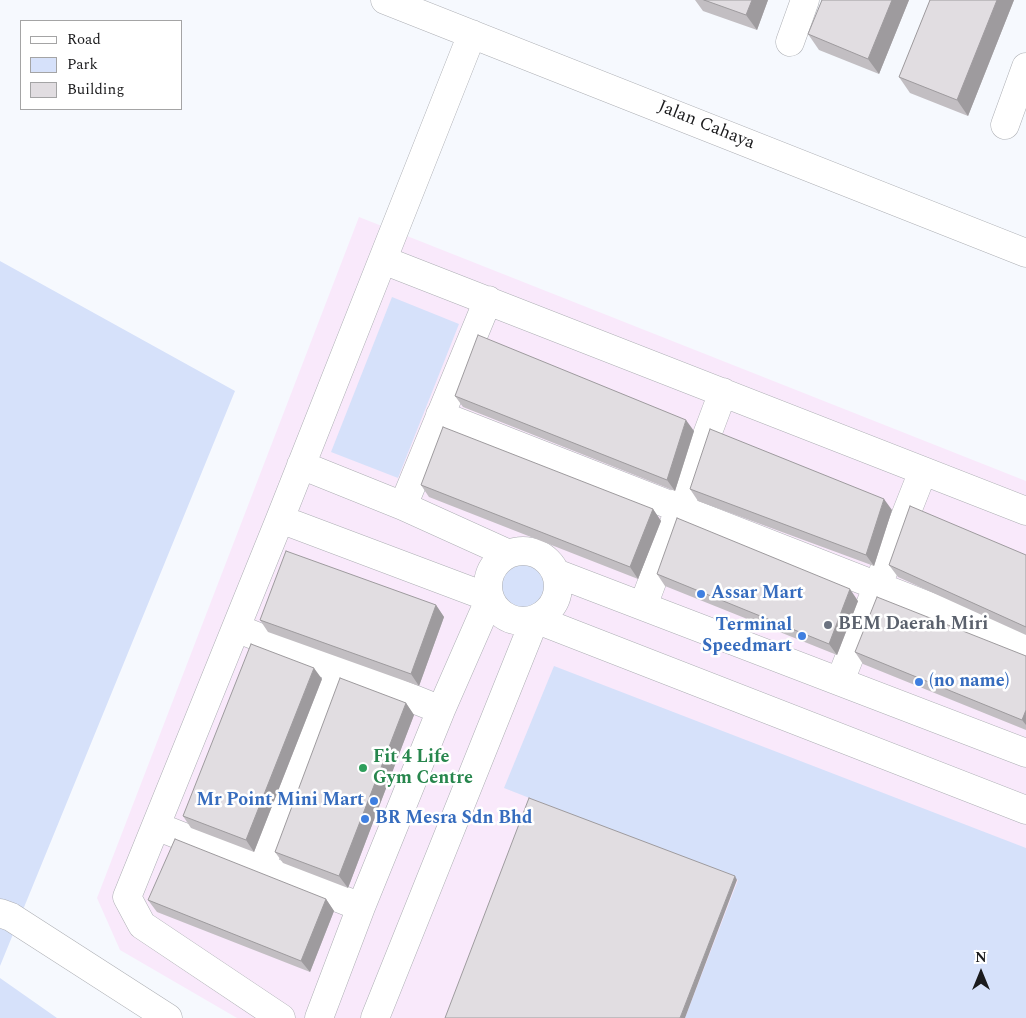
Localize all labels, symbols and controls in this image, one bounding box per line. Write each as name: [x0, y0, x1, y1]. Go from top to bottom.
legend: [20, 20, 182, 110]
text: Road: [67, 28, 101, 51]
text: Park: [67, 53, 98, 76]
text: Building: [67, 78, 124, 101]
street label: Jalan Cahaya: [654, 97, 758, 155]
place label: Assar Mart: [711, 583, 804, 605]
marker: Assar Mart: [695, 588, 707, 600]
place label: BEM Daerah Miri: [838, 614, 988, 636]
place label: Terminal Speedmart: [702, 615, 792, 658]
marker: BEM Daerah Miri: [822, 619, 834, 631]
marker: Terminal Speedmart: [796, 630, 808, 642]
place label: (no name): [929, 671, 1009, 693]
marker: (no name): [913, 676, 925, 688]
place label: Fit 4 Life Gym Centre: [373, 747, 473, 790]
marker: Fit 4 Life Gym Centre: [357, 762, 369, 774]
place label: Mr Point Mini Mart: [196, 790, 364, 812]
marker: Mr Point Mini Mart: [368, 795, 380, 807]
place label: BR Mesra Sdn Bhd: [375, 808, 532, 830]
marker: BR Mesra Sdn Bhd: [359, 813, 371, 825]
text: N: [975, 947, 987, 968]
north arrow: [956, 948, 1006, 998]

